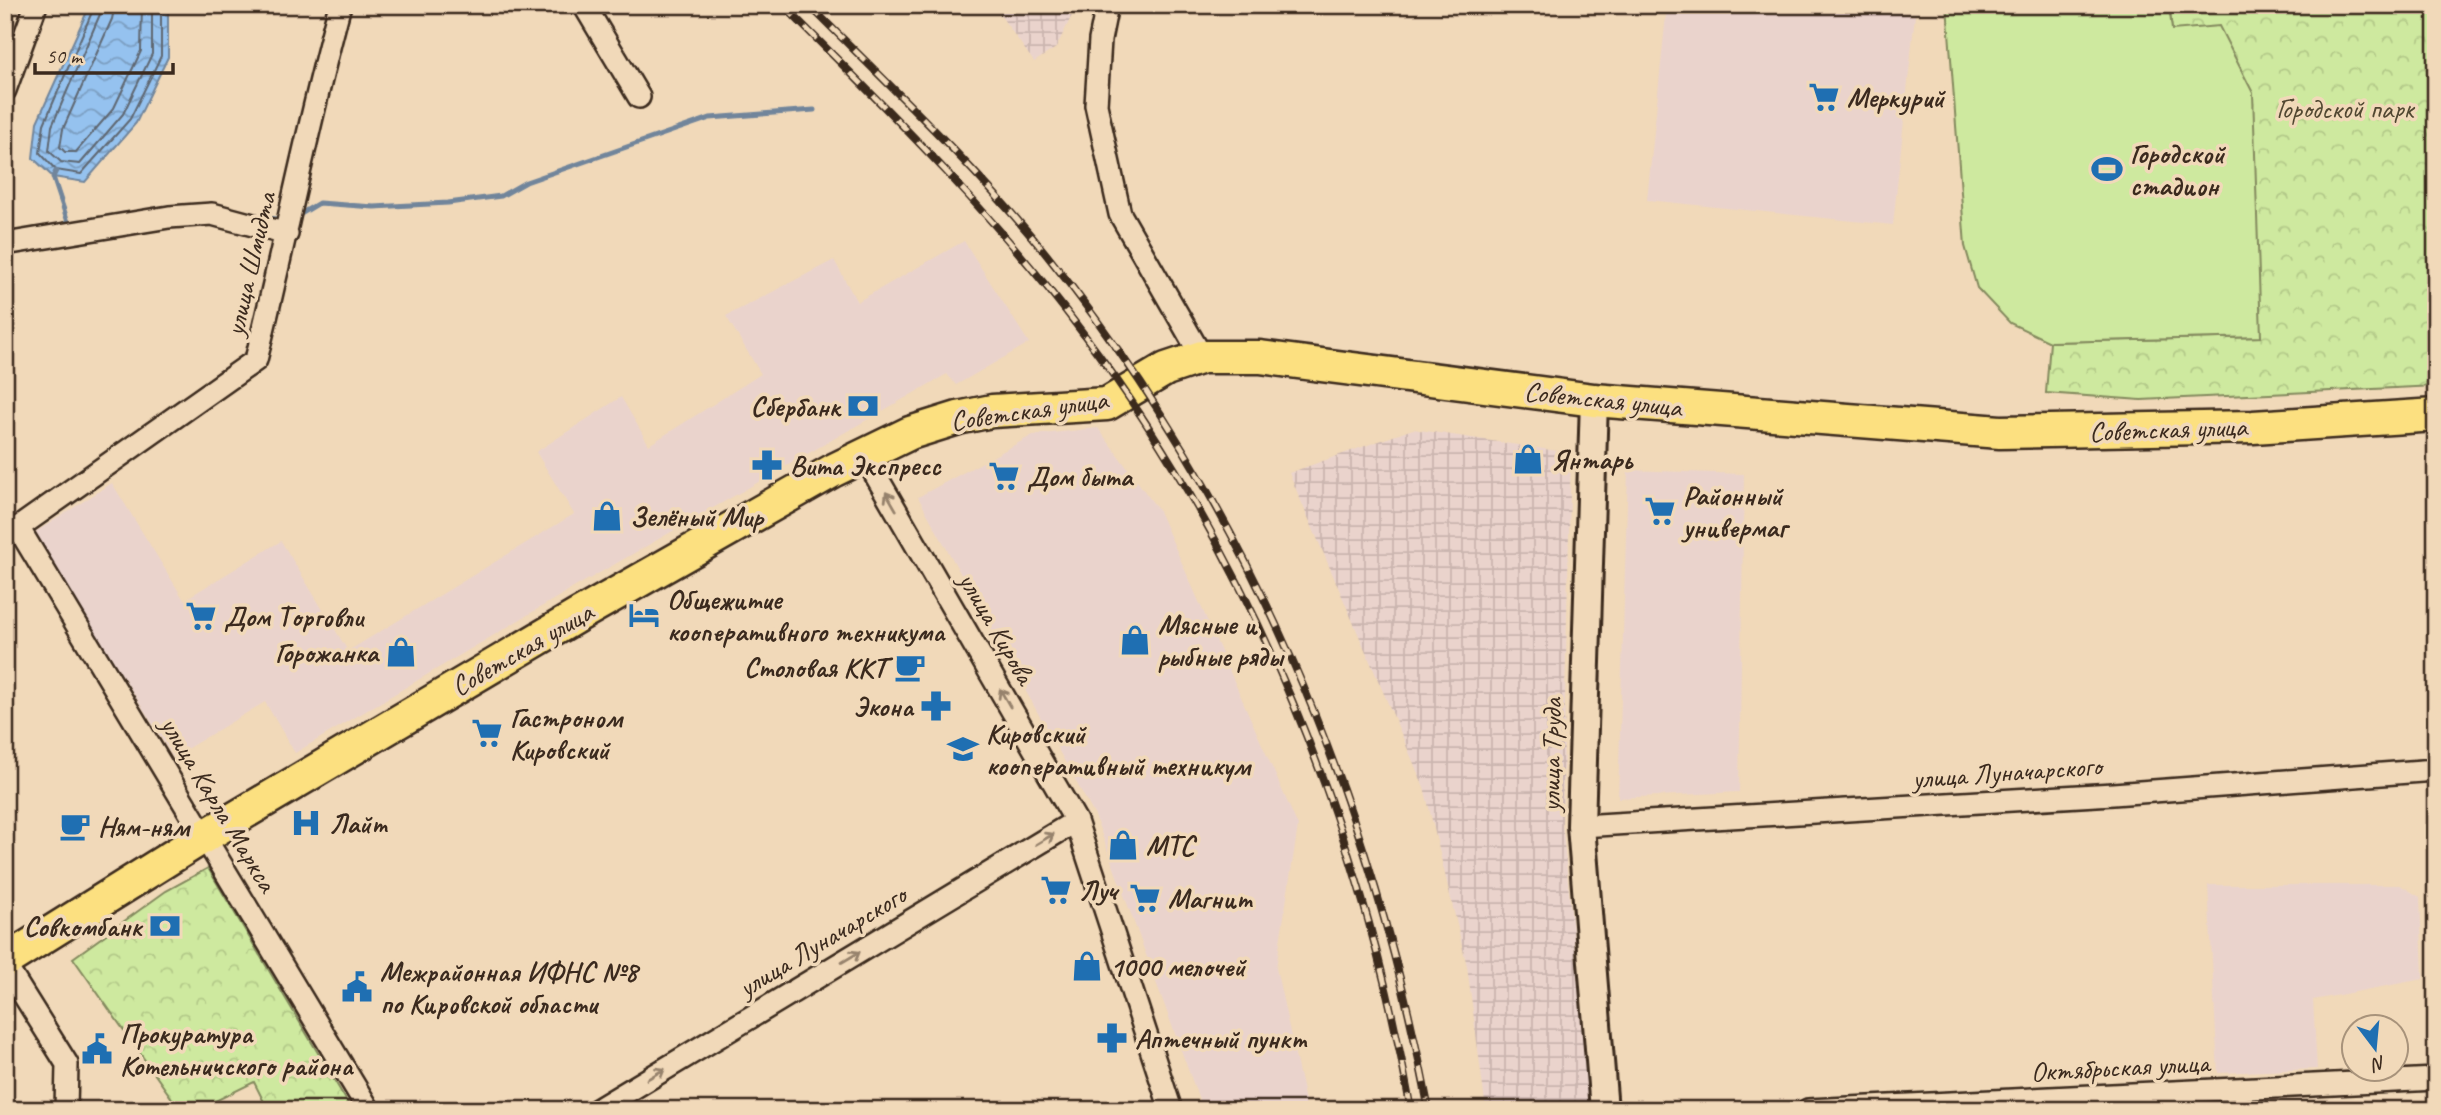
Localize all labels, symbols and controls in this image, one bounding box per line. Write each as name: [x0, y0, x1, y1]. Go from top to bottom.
scale bar: [35, 32, 173, 76]
text: 50 m: [46, 43, 84, 69]
supermarket icon: Меркурий: [1807, 80, 1841, 114]
place label: Меркурий: [1847, 80, 1946, 116]
park label: Городской парк: [2276, 91, 2416, 126]
place label: Городской стадион: [2130, 136, 2226, 203]
sports icon: Городской стадион: [2090, 152, 2124, 186]
street label: улица Шмидта: [216, 187, 284, 341]
street label: Советская улица: [1523, 373, 1685, 425]
street label: Советская улица: [948, 381, 1111, 438]
place label: Сбербанк: [751, 389, 842, 424]
bank icon: Сбербанк: [846, 389, 880, 423]
street label: Советская улица: [2088, 409, 2249, 449]
shop icon: Янтарь: [1511, 442, 1545, 476]
place label: Янтарь: [1551, 442, 1634, 477]
pharmacy icon: Вита Экспресс: [750, 448, 784, 482]
place label: Вита Экспресс: [790, 448, 942, 483]
supermarket icon: Дом быта: [987, 459, 1021, 493]
place label: Дом быта: [1027, 459, 1135, 494]
place label: Районный универмаг: [1680, 478, 1791, 545]
one-way arrow: [883, 492, 897, 512]
supermarket icon: Районный универмаг: [1643, 494, 1677, 528]
shop icon: Зелёный Мир: [590, 499, 624, 533]
place label: Зелёный Мир: [630, 499, 765, 534]
street label: улица Кирова: [950, 564, 1044, 692]
place label: Общежитие кооперативного техникума: [667, 582, 946, 649]
street label: Советская улица: [445, 593, 601, 704]
hotel icon: Общежитие кооперативного техникума: [627, 598, 661, 632]
supermarket icon: Дом Торговли: [184, 599, 218, 633]
place label: Дом Торговли: [224, 599, 366, 634]
place label: Мясные и рыбные ряды: [1158, 607, 1285, 674]
shop icon: Мясные и рыбные ряды: [1118, 623, 1152, 657]
place label: Горожанка: [275, 635, 380, 670]
shop icon: Горожанка: [384, 635, 418, 669]
place label: Столовая ККТ: [744, 650, 894, 685]
cafe icon: Столовая ККТ: [893, 650, 927, 684]
one-way arrow: [998, 688, 1011, 709]
place label: Экона: [853, 689, 915, 724]
pharmacy icon: Экона: [919, 689, 953, 723]
street label: улица Труда: [1532, 696, 1570, 814]
place label: Гастроном Кировский: [510, 700, 625, 767]
street label: улица Карла Маркса: [152, 708, 286, 900]
supermarket icon: Гастроном Кировский: [470, 716, 504, 750]
place label: Кировский кооперативный техникум: [986, 716, 1252, 783]
school or university icon: Кировский кооперативный техникум: [946, 732, 980, 766]
street label: улица Луначарского: [1909, 748, 2106, 796]
hospital icon: Лайт: [289, 806, 323, 840]
place label: Лайт: [329, 806, 388, 841]
cafe icon: Ням-ням: [58, 809, 92, 843]
place label: Ням-ням: [98, 809, 191, 844]
shop icon: МТС: [1106, 828, 1140, 862]
place label: МТС: [1146, 828, 1198, 863]
one-way arrow: [1035, 832, 1055, 846]
supermarket icon: Луч: [1039, 873, 1073, 907]
place label: Луч: [1079, 873, 1120, 908]
street label: улица Луначарского: [730, 876, 915, 1006]
supermarket icon: Магнит: [1128, 881, 1162, 915]
place label: Магнит: [1168, 881, 1254, 916]
place label: Совкомбанк: [24, 909, 144, 944]
bank icon: Совкомбанк: [148, 909, 182, 943]
shop icon: 1000 мелочей: [1070, 949, 1104, 983]
place label: 1000 мелочей: [1110, 949, 1247, 984]
one-way arrow: [840, 950, 860, 964]
place label: Межрайонная ИФНС №8 по Кировской области: [380, 954, 641, 1021]
public building icon: Межрайонная ИФНС №8 по Кировской области: [340, 970, 374, 1004]
north arrow: [2340, 1014, 2410, 1084]
place label: Прокуратура Котельничского района: [120, 1016, 354, 1083]
pharmacy icon: Аптечный пункт: [1095, 1021, 1129, 1055]
place label: Аптечный пункт: [1135, 1021, 1307, 1056]
public building icon: Прокуратура Котельничского района: [80, 1032, 114, 1066]
street label: Октябрьская улица: [2030, 1045, 2213, 1089]
text: N: [2367, 1050, 2388, 1077]
one-way arrow: [645, 1067, 665, 1081]

